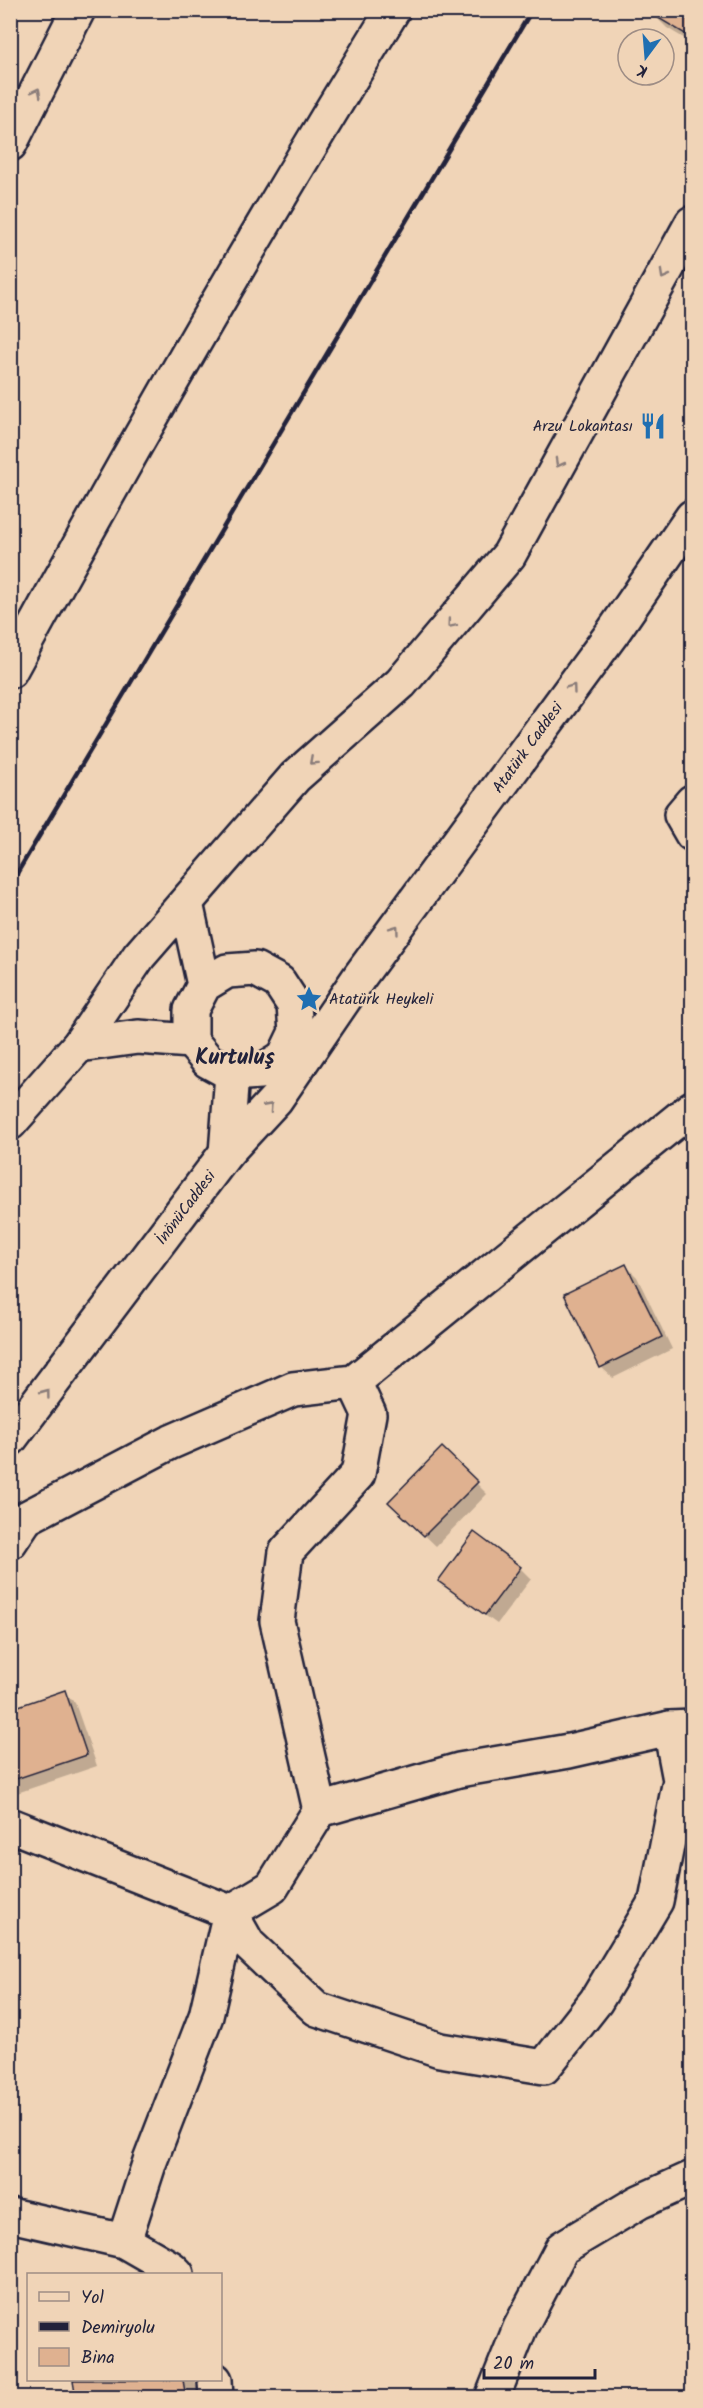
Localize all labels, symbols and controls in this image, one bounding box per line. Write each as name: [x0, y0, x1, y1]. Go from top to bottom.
north arrow: [616, 27, 676, 87]
text: K: [634, 57, 650, 83]
one-way arrow: [30, 88, 41, 98]
one-way arrow: [660, 268, 671, 279]
restaurant icon: Arzu Lokantası: [638, 411, 668, 441]
place label: Arzu Lokantası: [533, 414, 633, 439]
one-way arrow: [555, 457, 567, 468]
one-way arrow: [447, 617, 458, 628]
one-way arrow: [565, 683, 576, 694]
street label: Atatürk Caddesi: [486, 696, 570, 799]
one-way arrow: [309, 754, 320, 765]
one-way arrow: [387, 925, 398, 936]
place icon: Atatürk Heykeli: [294, 984, 324, 1014]
place label: Atatürk Heykeli: [329, 987, 435, 1012]
district label: Kurtuluş: [195, 1041, 275, 1076]
one-way arrow: [262, 1103, 273, 1113]
street label: İnönüCaddesi: [150, 1164, 223, 1251]
one-way arrow: [39, 1388, 50, 1399]
legend: [27, 2273, 222, 2381]
text: Yol: [81, 2284, 105, 2313]
text: Demiryolu: [81, 2314, 155, 2343]
scale bar: [484, 2342, 595, 2380]
text: Bina: [81, 2344, 115, 2373]
text: 20 m: [493, 2350, 534, 2379]

